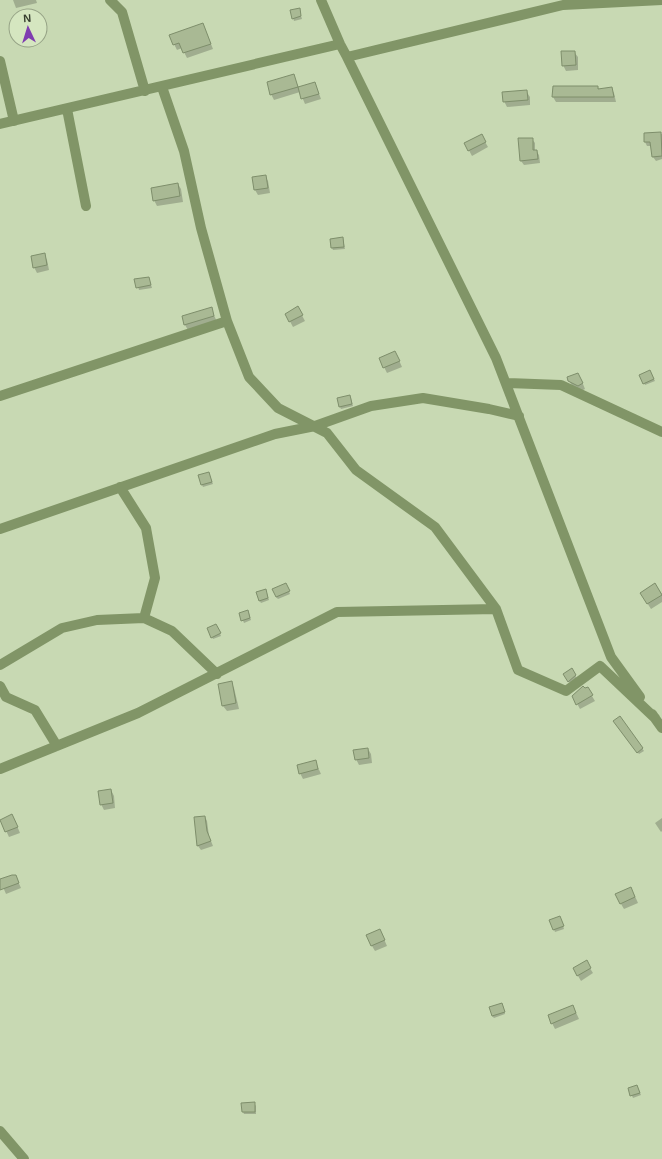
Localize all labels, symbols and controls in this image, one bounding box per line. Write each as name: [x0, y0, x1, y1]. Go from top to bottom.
north arrow: [8, 8, 48, 48]
text: N: [23, 12, 32, 24]

